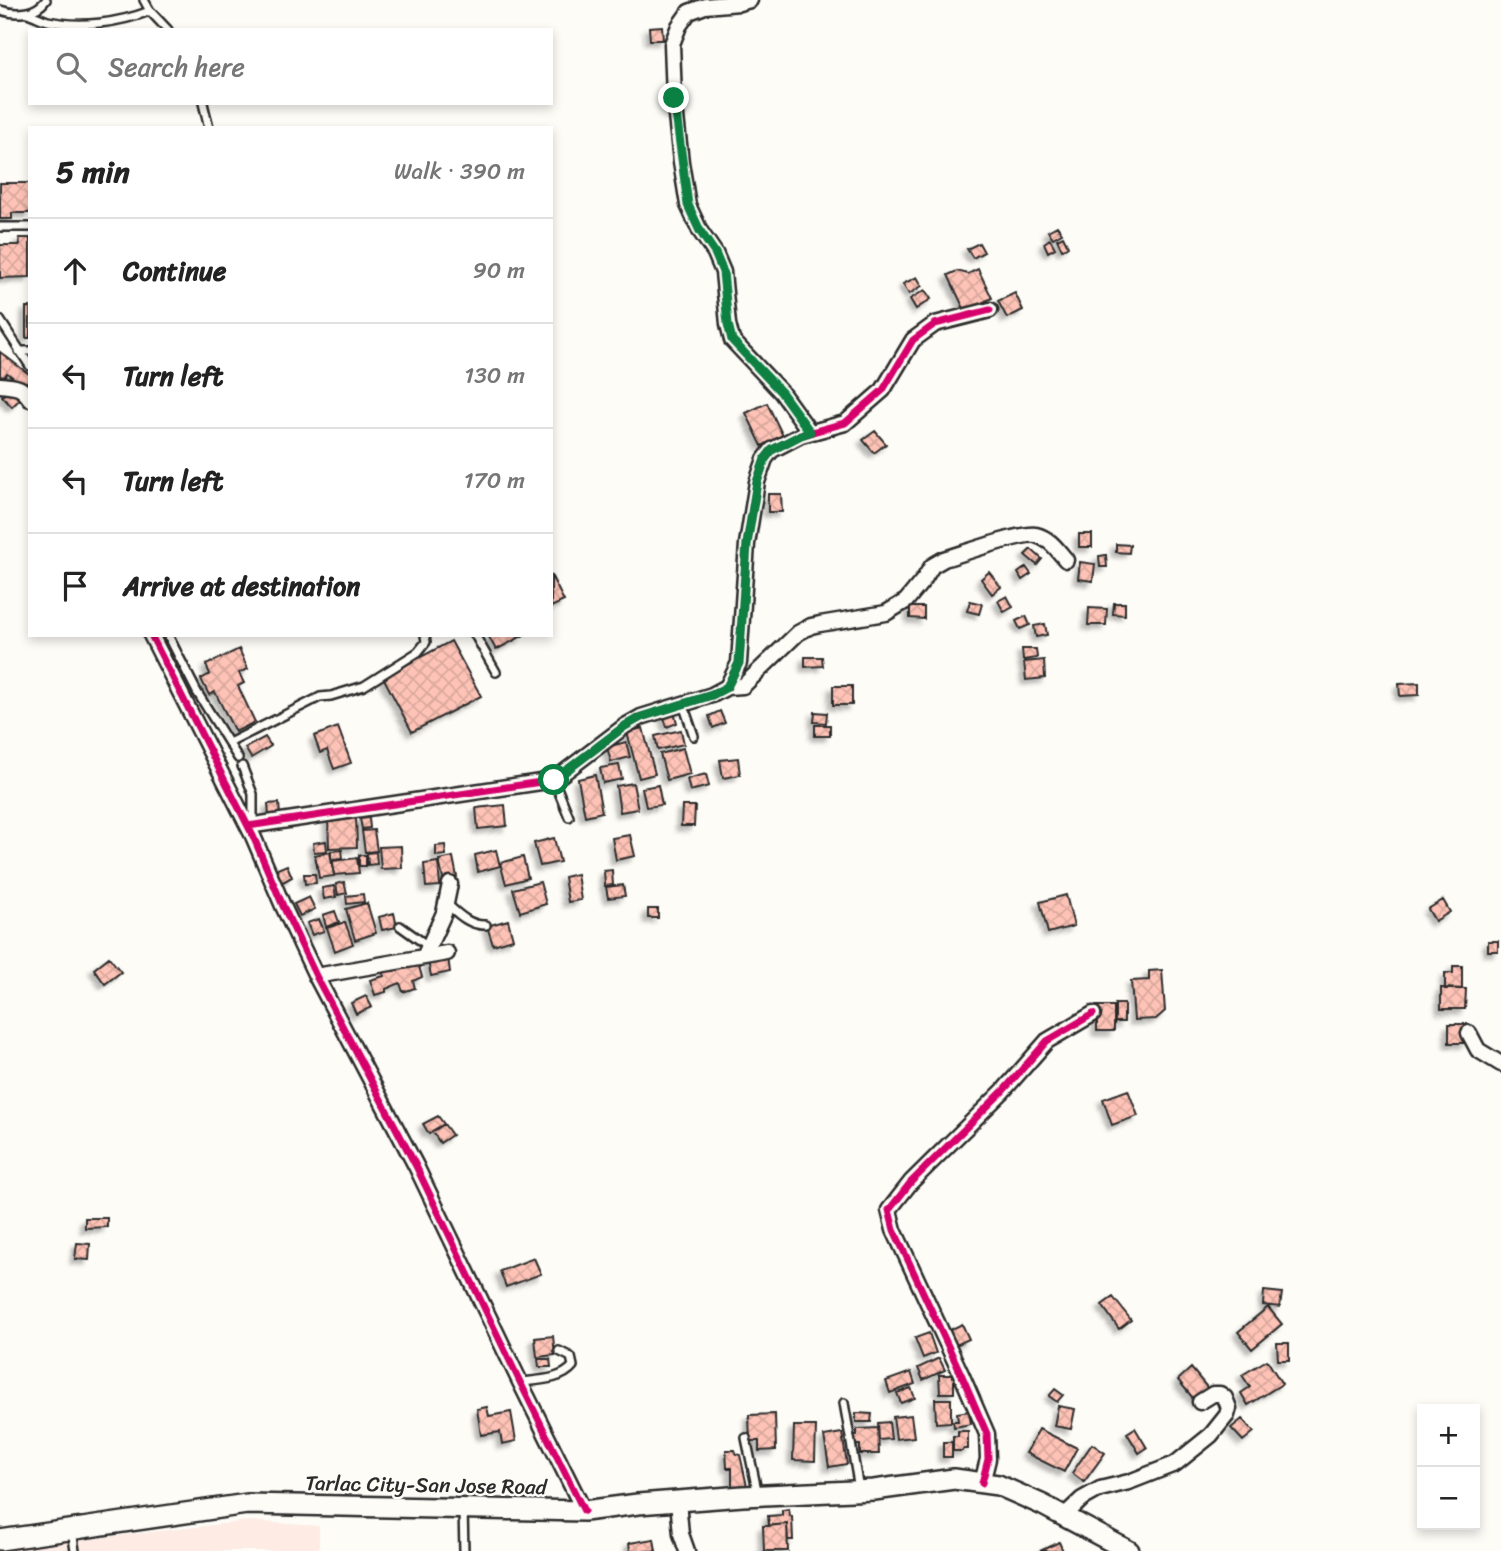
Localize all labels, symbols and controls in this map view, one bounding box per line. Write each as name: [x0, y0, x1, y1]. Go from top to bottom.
search box: [28, 28, 553, 105]
text: Search here: [108, 44, 245, 90]
icon: search: [52, 48, 90, 86]
route end: [658, 82, 689, 113]
text: 5 min: [56, 145, 130, 199]
text: Walk · 390 m: [394, 151, 525, 192]
text: Continue: [123, 248, 226, 294]
text: 90 m: [473, 250, 525, 291]
icon: ahead: [56, 252, 94, 290]
text: Turn left: [123, 353, 223, 399]
text: 130 m: [464, 355, 525, 396]
icon: left: [56, 357, 94, 395]
text: Turn left: [123, 458, 223, 504]
text: 170 m: [464, 460, 525, 501]
icon: left: [56, 462, 94, 500]
text: Arrive at destination: [123, 563, 360, 609]
icon: arrive: [56, 567, 94, 605]
route start: [538, 764, 569, 795]
map controls: [1417, 1404, 1480, 1530]
button: +: [1417, 1404, 1480, 1467]
street label: Tarlac City-San Jose Road: [305, 1464, 549, 1506]
button: −: [1417, 1467, 1480, 1530]

